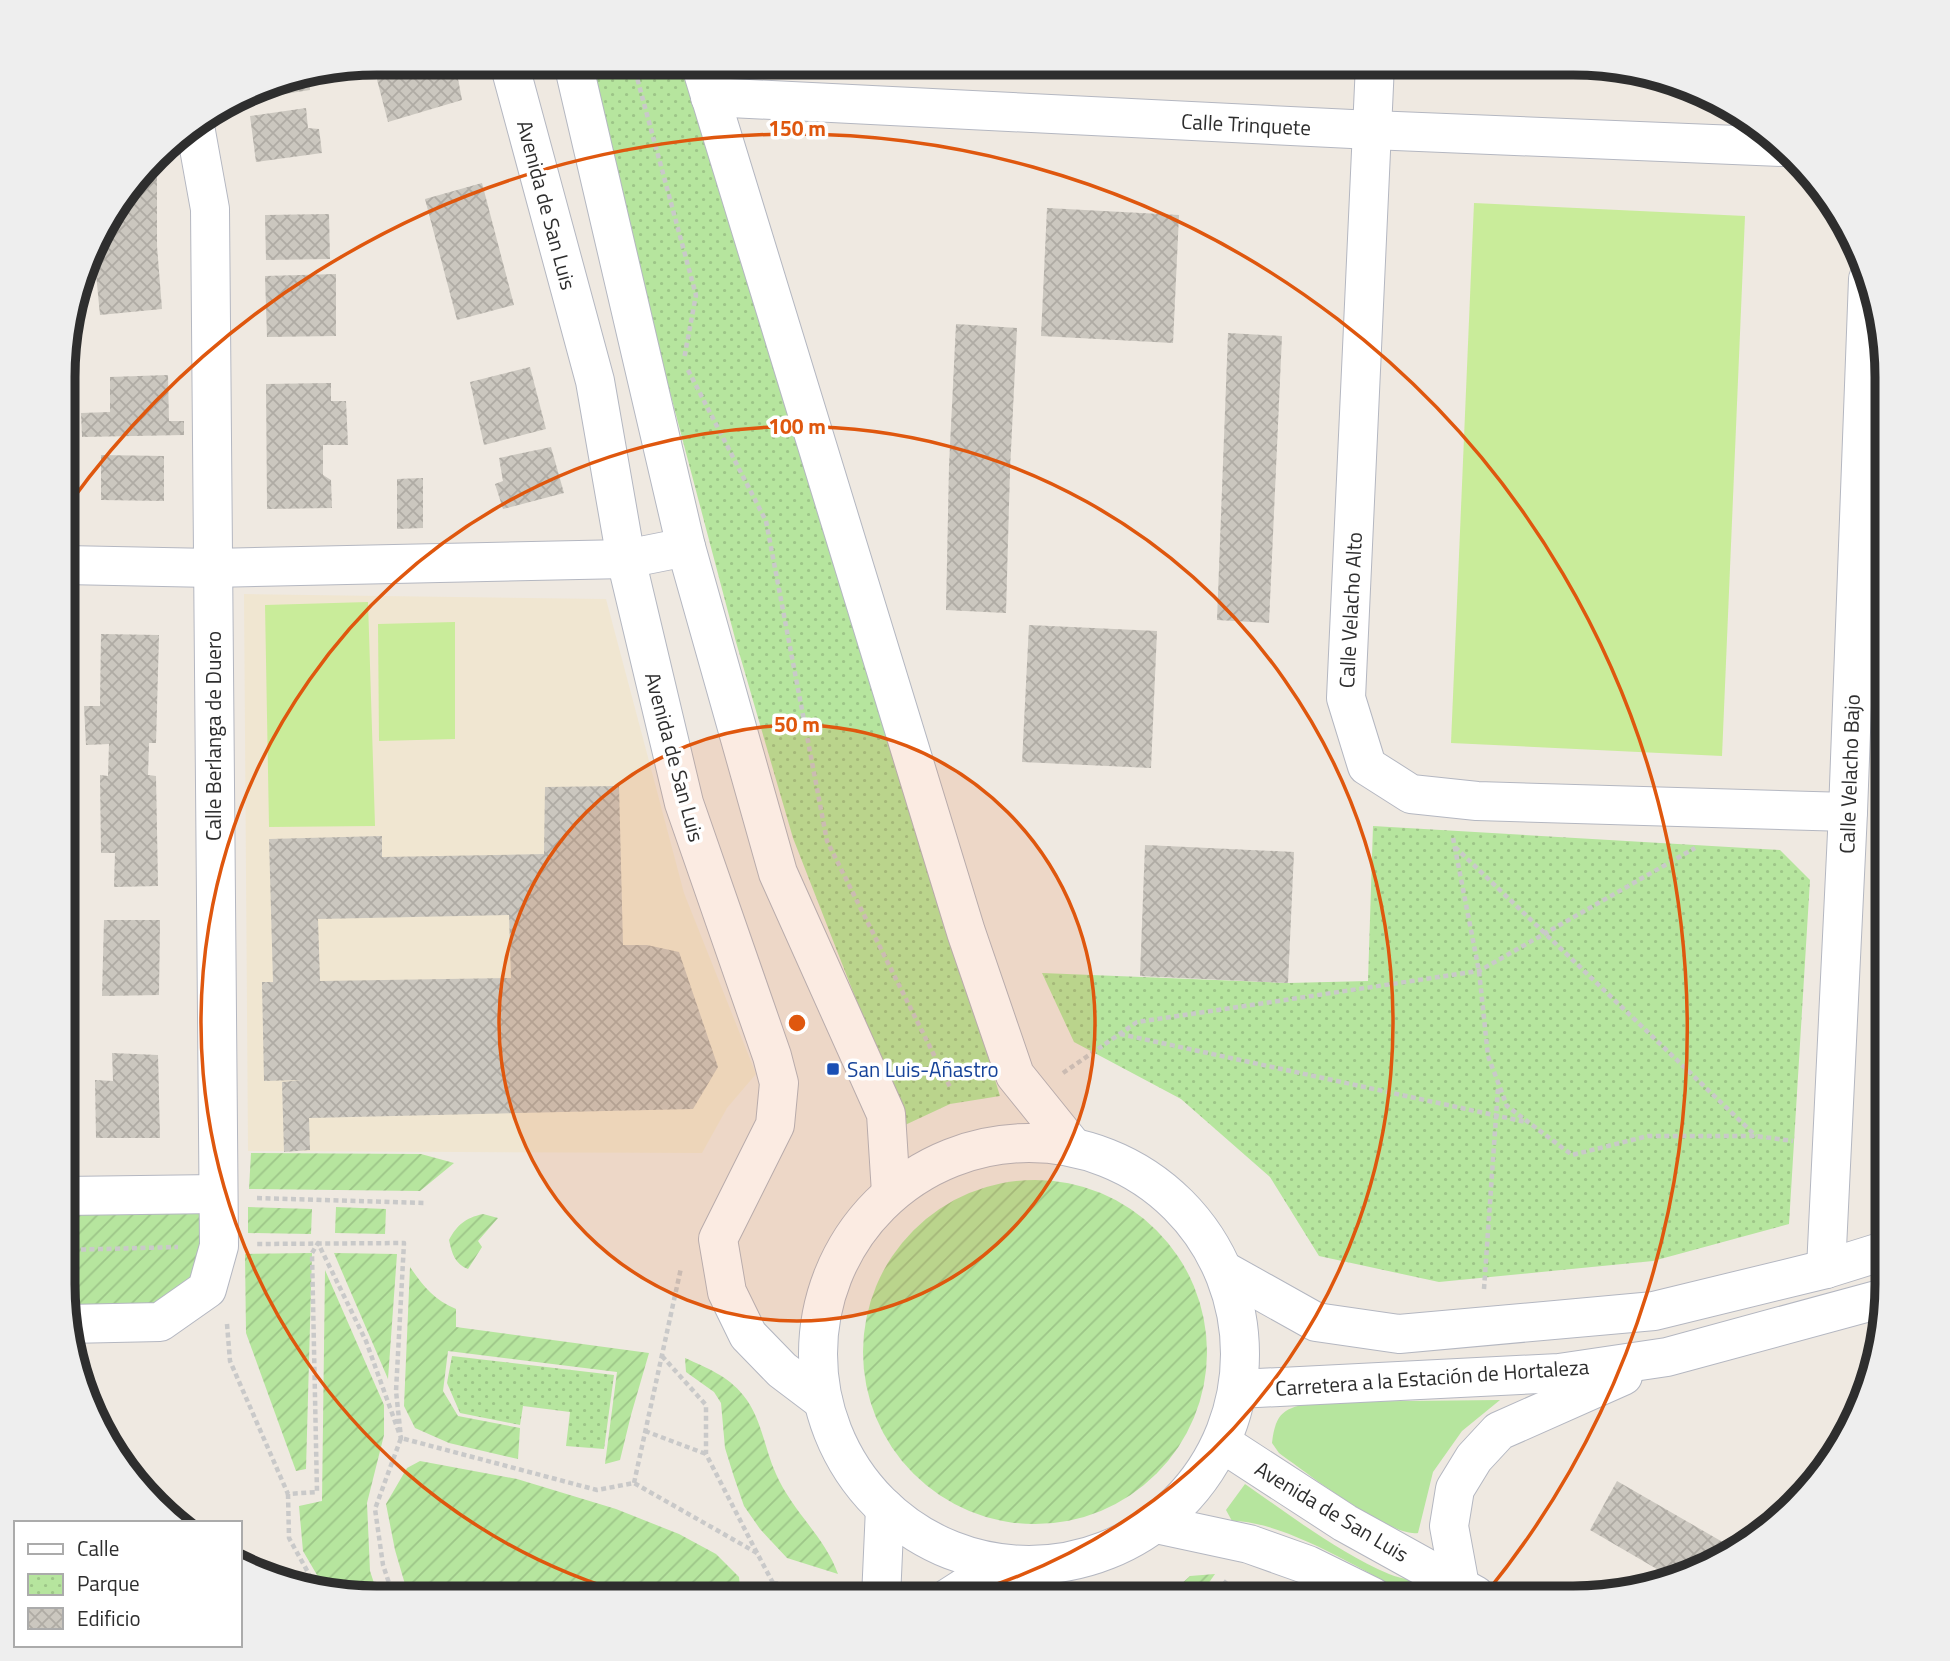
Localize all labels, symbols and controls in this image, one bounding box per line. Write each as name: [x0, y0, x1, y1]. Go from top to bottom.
street label: Calle Trinquete: [1180, 105, 1312, 143]
text: 150 m: [768, 112, 826, 144]
street label: Avenida de San Luis: [509, 117, 585, 293]
text: 100 m: [768, 410, 826, 442]
street label: Calle Velacho Alto: [1330, 531, 1370, 689]
street label: Calle Berlanga de Duero: [197, 631, 229, 841]
street label: Avenida de San Luis: [637, 669, 713, 845]
street label: Calle Velacho Bajo: [1830, 694, 1868, 854]
text: 50 m: [774, 708, 820, 740]
centre of rings: [785, 1011, 809, 1035]
place label: San Luis-Añastro: [847, 1053, 999, 1085]
marker: San Luis-Añastro: [825, 1061, 841, 1077]
street label: Carretera a la Estación de Hortaleza: [1274, 1350, 1590, 1404]
street label: Avenida de San Luis: [1249, 1452, 1415, 1570]
legend: [14, 1521, 242, 1647]
text: Calle: [77, 1532, 119, 1564]
text: Parque: [77, 1567, 140, 1599]
text: Edificio: [77, 1602, 141, 1634]

